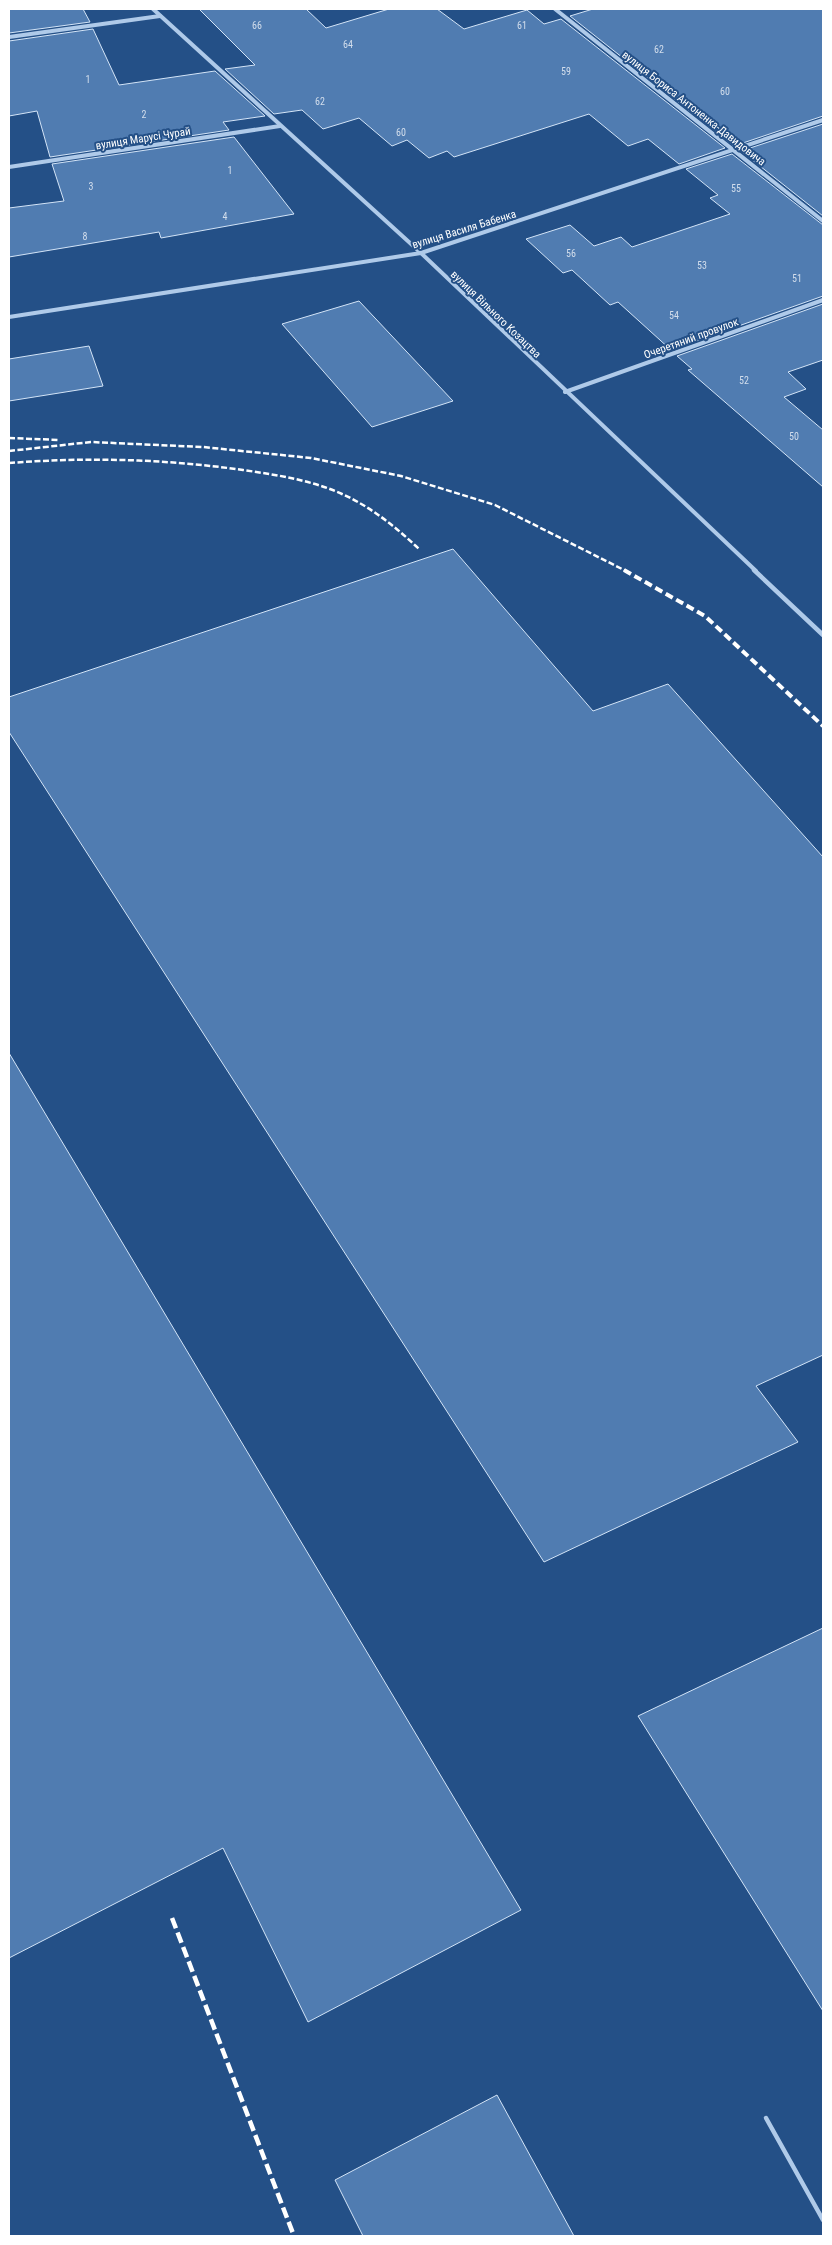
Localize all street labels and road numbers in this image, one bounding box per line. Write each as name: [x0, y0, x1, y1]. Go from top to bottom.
street label: вулиця Бориса Антоненка-Давидовича: [619, 48, 768, 168]
street label: вулиця Марусі Чурай: [95, 125, 191, 152]
street label: вулиця Василя Бабенка: [411, 207, 518, 251]
street label: вулиця Вільного Козацтва: [448, 268, 543, 361]
street label: Очеретяний провулок: [642, 315, 741, 362]

